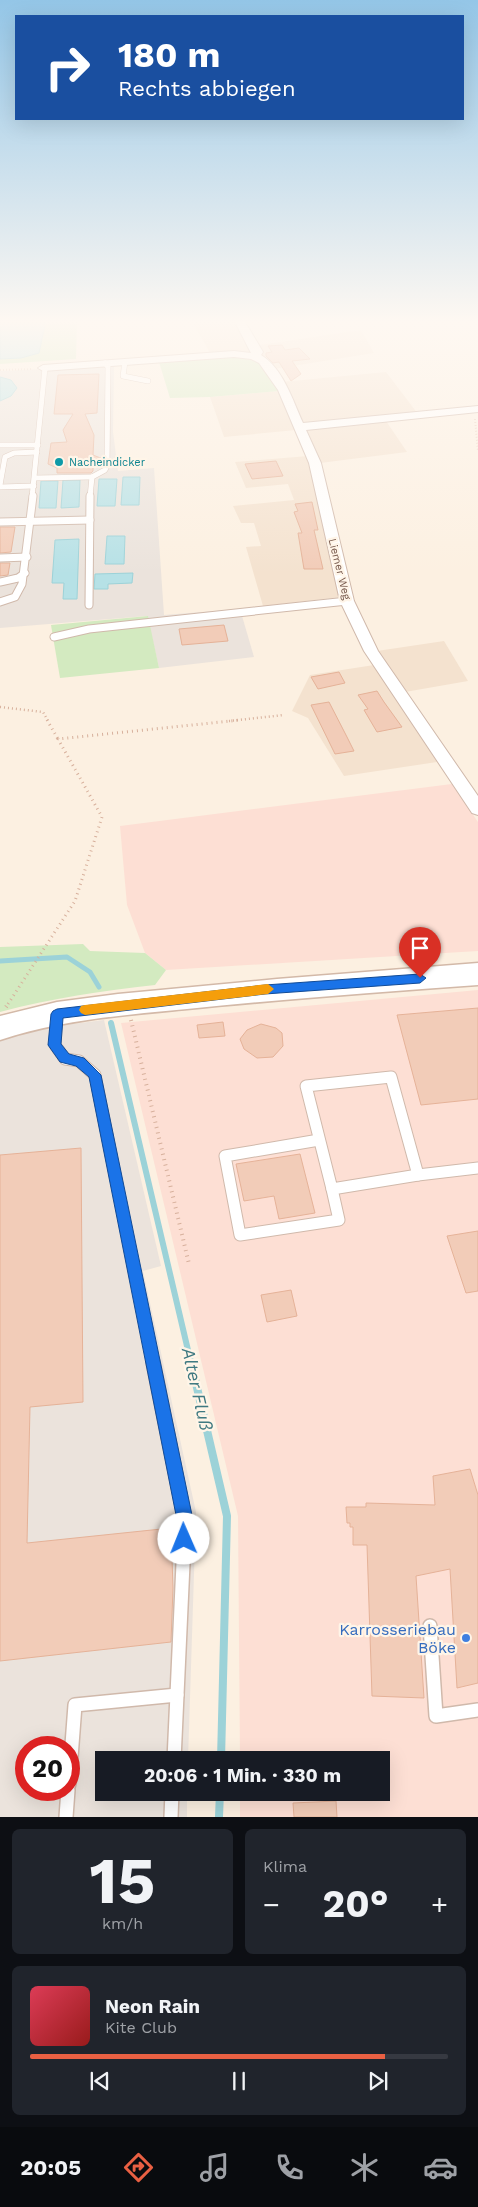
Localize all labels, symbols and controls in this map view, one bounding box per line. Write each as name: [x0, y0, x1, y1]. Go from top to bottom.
text: 180 m: [118, 34, 221, 76]
icon: right: [35, 35, 100, 100]
text: Rechts abbiegen: [118, 76, 296, 101]
marker: Nacheindicker: [53, 456, 65, 468]
place label: Nacheindicker: [69, 456, 146, 469]
street label: Liemer Weg: [326, 537, 353, 601]
pin: [399, 927, 441, 978]
icon: arrive: [406, 934, 434, 962]
water label: Alter Fluß: [178, 1344, 217, 1433]
position arrow: [157, 1512, 209, 1564]
place label: Karrosseriebau Böke: [339, 1620, 456, 1657]
marker: Karrosseriebau Böke: [460, 1632, 472, 1644]
speed limit sign: 20: [15, 1736, 80, 1801]
text: 20:06 · 1 Min. · 330 m: [144, 1764, 341, 1787]
text: 15: [90, 1843, 155, 1919]
text: Klima: [263, 1857, 307, 1876]
text: 20°: [323, 1882, 388, 1926]
text: −: [263, 1888, 280, 1921]
text: +: [431, 1888, 448, 1921]
text: km/h: [102, 1914, 143, 1933]
text: Neon Rain: [105, 1995, 200, 2018]
text: Kite Club: [105, 2018, 177, 2037]
icon: previous: [86, 2067, 114, 2095]
icon: pause: [225, 2067, 253, 2095]
icon: next: [364, 2067, 392, 2095]
icon: directions: [121, 2150, 156, 2185]
icon: music: [197, 2150, 232, 2185]
icon: phone: [272, 2150, 307, 2185]
icon: climate: [347, 2150, 382, 2185]
icon: car: [423, 2150, 458, 2185]
text: 20:05: [20, 2155, 81, 2180]

